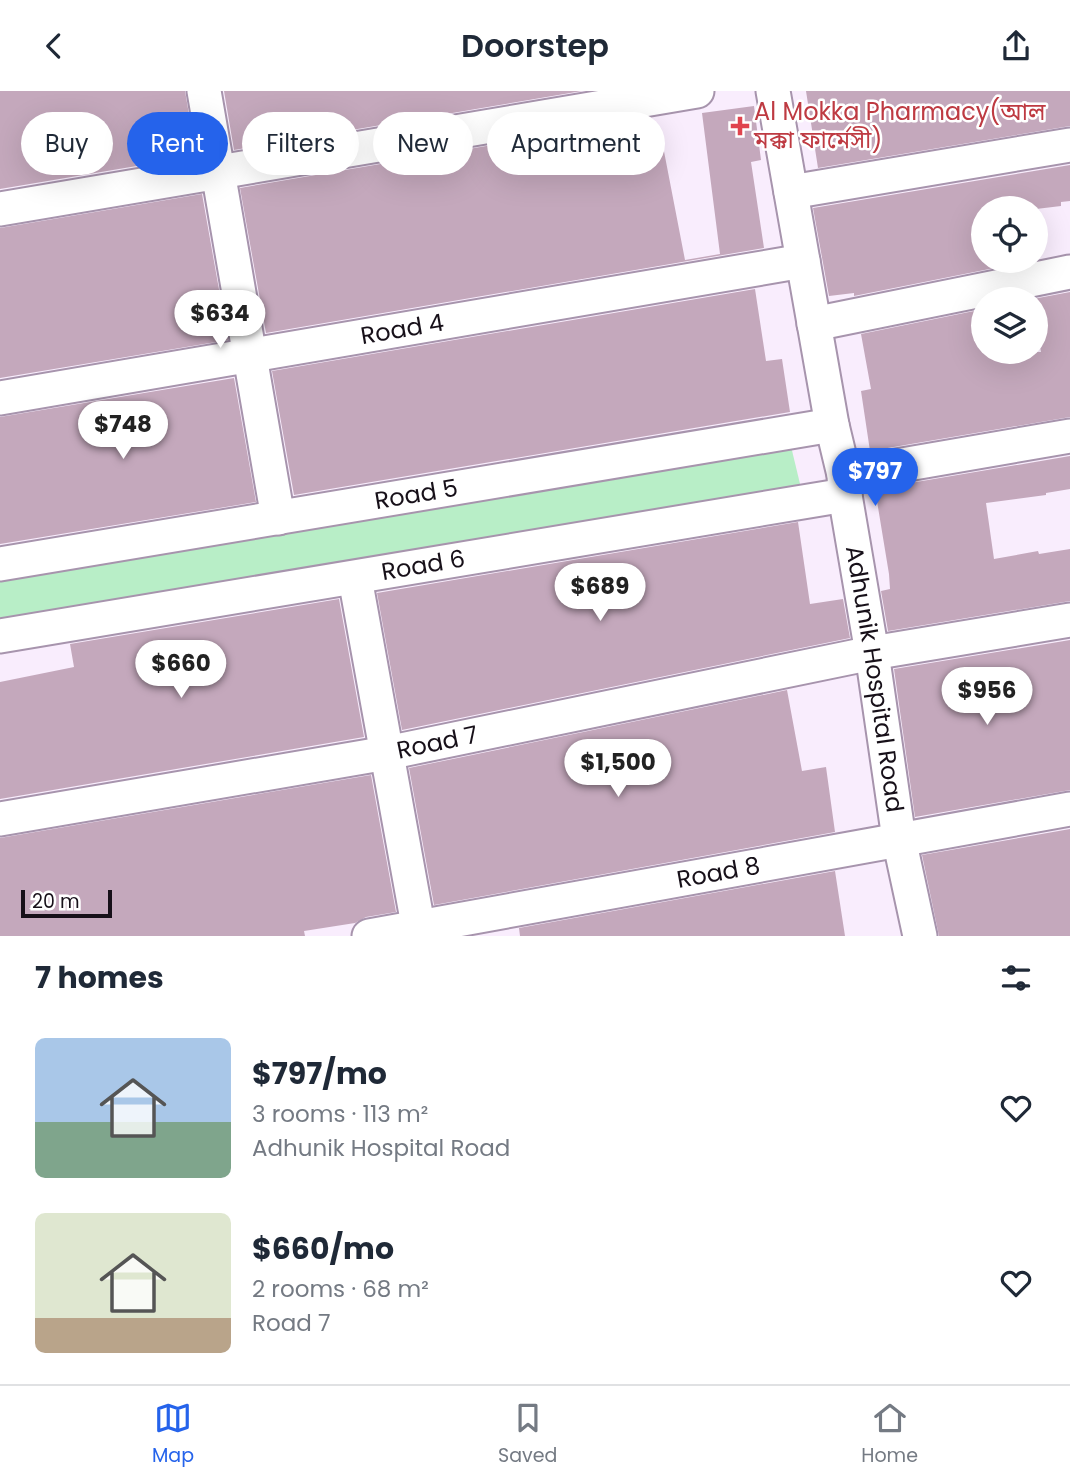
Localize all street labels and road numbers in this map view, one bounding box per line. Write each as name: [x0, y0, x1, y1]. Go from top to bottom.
street label: Road 4: [358, 306, 446, 352]
street label: Road 5: [372, 471, 460, 517]
street label: Road 6: [379, 542, 467, 588]
street label: Adhunik Hospital Road: [838, 543, 912, 815]
street label: Road 7: [394, 718, 481, 767]
street label: Road 8: [674, 848, 763, 896]

